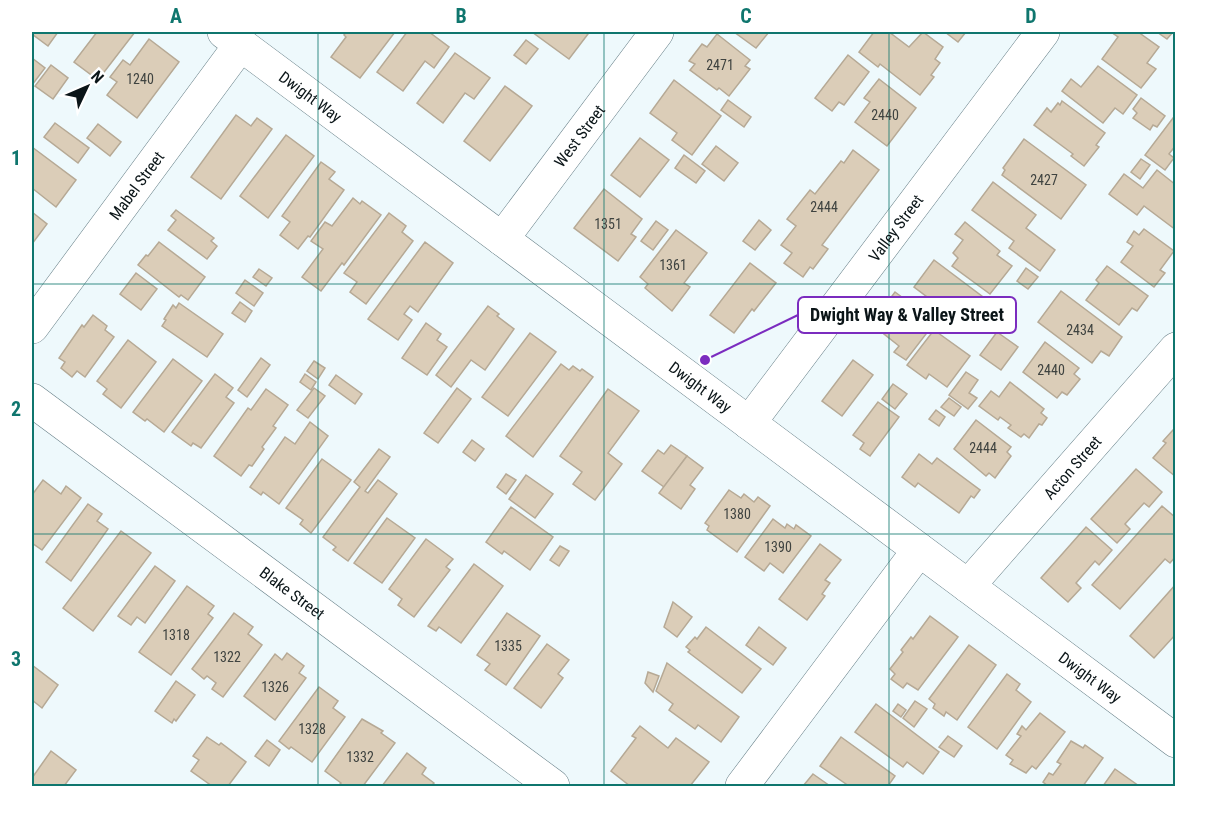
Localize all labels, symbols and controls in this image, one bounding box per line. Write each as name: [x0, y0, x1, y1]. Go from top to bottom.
text: A: [170, 4, 182, 28]
text: B: [455, 4, 467, 28]
text: C: [740, 4, 752, 28]
text: D: [1025, 4, 1037, 28]
north arrow: [57, 57, 117, 117]
house number: 2471: [706, 57, 734, 73]
text: N: [87, 67, 108, 87]
street label: Dwight Way: [276, 67, 346, 126]
house number: 1240: [126, 71, 154, 87]
street label: West Street: [550, 101, 609, 171]
house number: 2440: [871, 107, 899, 123]
text: 1: [11, 146, 21, 170]
street label: Mabel Street: [105, 147, 168, 223]
house number: 2427: [1030, 172, 1058, 188]
street label: Valley Street: [864, 191, 927, 265]
house number: 2444: [810, 199, 838, 215]
house number: 1351: [594, 216, 622, 232]
house number: 1361: [659, 257, 687, 273]
callout: Dwight Way & Valley Street: [798, 297, 1016, 333]
text: Dwight Way & Valley Street: [810, 304, 1004, 325]
house number: 2434: [1066, 322, 1094, 338]
street label: Dwight Way: [665, 357, 736, 417]
house number: 2440: [1037, 362, 1065, 378]
text: 2: [11, 397, 21, 421]
street label: Acton Street: [1039, 431, 1105, 503]
house number: 2444: [969, 440, 997, 456]
house number: 1380: [723, 506, 751, 522]
house number: 1390: [764, 539, 792, 555]
street label: Blake Street: [256, 563, 329, 623]
house number: 1318: [162, 627, 190, 643]
house number: 1335: [494, 638, 522, 654]
text: 3: [11, 647, 21, 671]
street label: Dwight Way: [1055, 648, 1126, 707]
house number: 1322: [213, 649, 241, 665]
house number: 1326: [261, 679, 289, 695]
house number: 1328: [298, 721, 326, 737]
house number: 1332: [346, 749, 374, 765]

